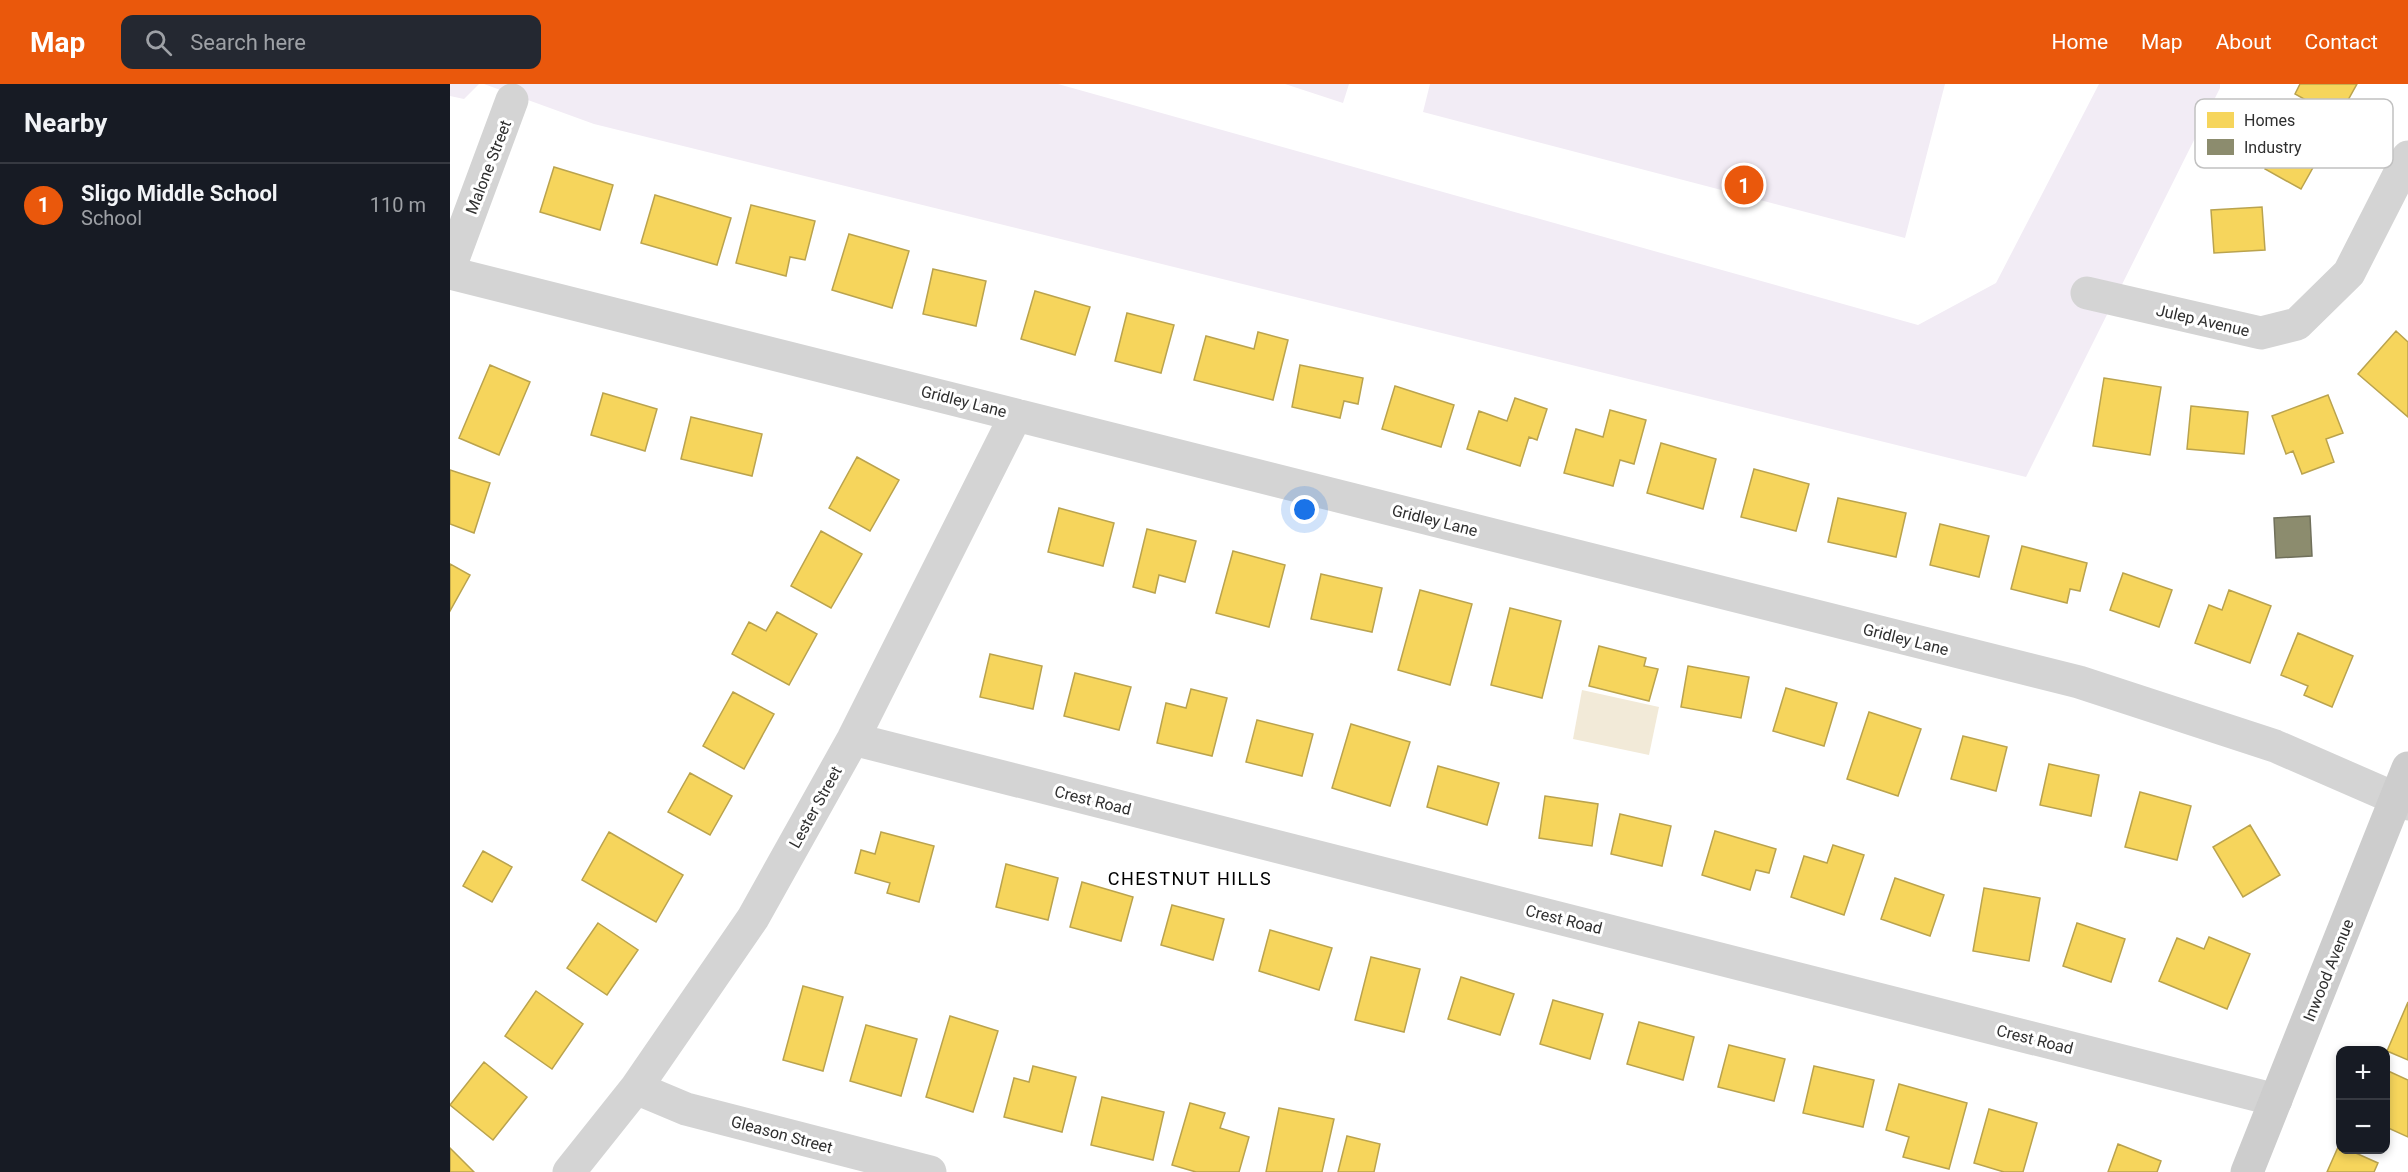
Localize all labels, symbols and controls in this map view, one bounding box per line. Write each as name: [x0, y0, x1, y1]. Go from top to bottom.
search box: [121, 15, 541, 69]
text: Map: [30, 26, 85, 59]
icon: search: [142, 26, 175, 59]
text: Search here: [190, 30, 306, 55]
text: Home: [2052, 30, 2108, 54]
text: Map: [2141, 30, 2183, 54]
text: About: [2216, 30, 2272, 54]
text: Contact: [2305, 30, 2378, 54]
legend: [2195, 99, 2393, 168]
text: Nearby: [24, 108, 107, 138]
text: Homes: [2244, 111, 2295, 130]
street label: Malone Street: [462, 117, 515, 217]
text: Industry: [2244, 138, 2302, 157]
pin: 1: [1724, 162, 1764, 208]
text: Sligo Middle School: [81, 181, 278, 206]
text: 1: [38, 193, 49, 217]
text: 110 m: [370, 193, 426, 217]
text: School: [81, 206, 142, 230]
street label: Julep Avenue: [2154, 301, 2251, 340]
street label: Gridley Lane: [919, 382, 1009, 421]
your location: [1290, 495, 1319, 524]
street label: Gridley Lane: [1390, 501, 1480, 540]
street label: Gridley Lane: [1861, 620, 1951, 659]
street label: Lester Street: [785, 763, 846, 852]
street label: Crest Road: [1053, 782, 1133, 819]
district label: CHESTNUT HILLS: [1108, 868, 1272, 889]
street label: Crest Road: [1524, 901, 1604, 938]
street label: Inwood Avenue: [2299, 916, 2358, 1024]
street label: Crest Road: [1995, 1021, 2075, 1058]
map controls: [2336, 1046, 2390, 1154]
button: +: [2336, 1046, 2390, 1100]
button: −: [2336, 1100, 2390, 1154]
street label: Gleason Street: [729, 1112, 835, 1157]

